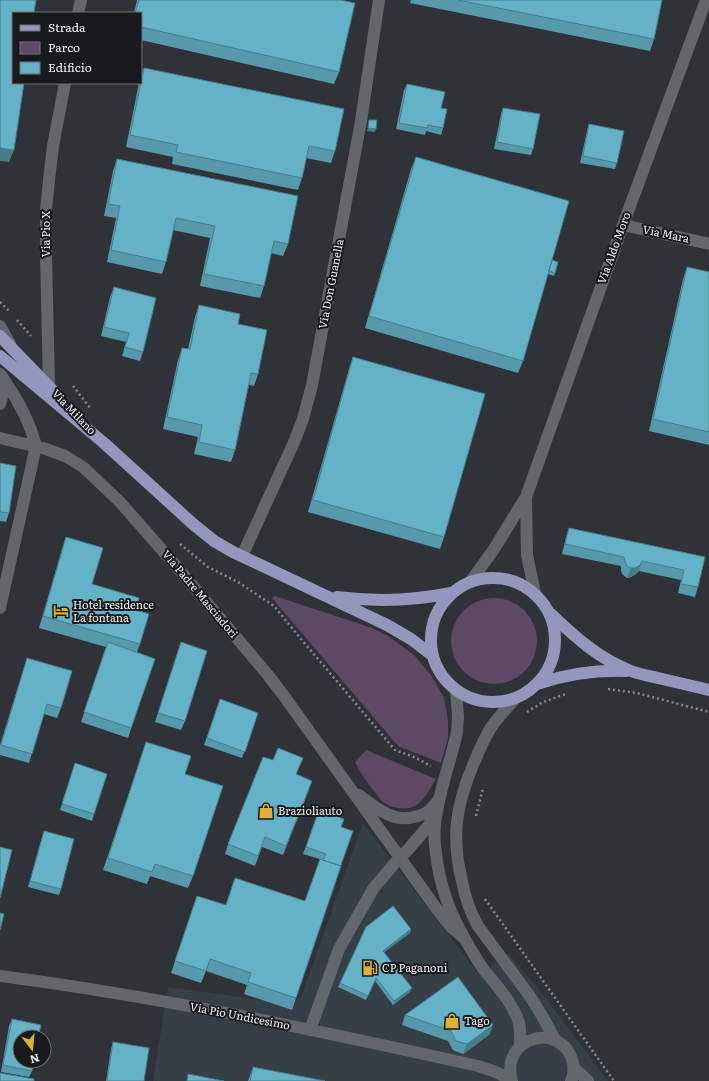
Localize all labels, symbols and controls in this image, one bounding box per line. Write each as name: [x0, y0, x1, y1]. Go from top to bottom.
legend: [12, 12, 142, 84]
text: Strada: [48, 18, 86, 36]
text: Parco: [48, 38, 80, 56]
text: Edificio: [48, 58, 92, 76]
street label: Via Aldo Moro: [593, 210, 633, 286]
street label: Via Pio X: [37, 211, 53, 257]
street label: Via Mara: [641, 220, 691, 246]
street label: Via Don Guanella: [313, 238, 347, 330]
street label: Via Milano: [49, 385, 100, 438]
street label: Via Padre Masciadori: [159, 546, 243, 641]
place label: Hotel residence La fontana: [73, 596, 154, 625]
hotel icon: Hotel residence La fontana: [52, 602, 70, 620]
shop icon: Brazioliauto: [257, 802, 275, 820]
place label: Brazioliauto: [278, 802, 342, 818]
fuel station icon: CP Paganoni: [361, 959, 379, 977]
place label: CP Paganoni: [382, 959, 448, 975]
street label: Via Pio Undicesimo: [189, 997, 292, 1033]
shop icon: Tago: [443, 1012, 461, 1030]
place label: Tago: [464, 1012, 490, 1028]
north arrow: [12, 1029, 52, 1069]
text: N: [28, 1051, 42, 1069]

